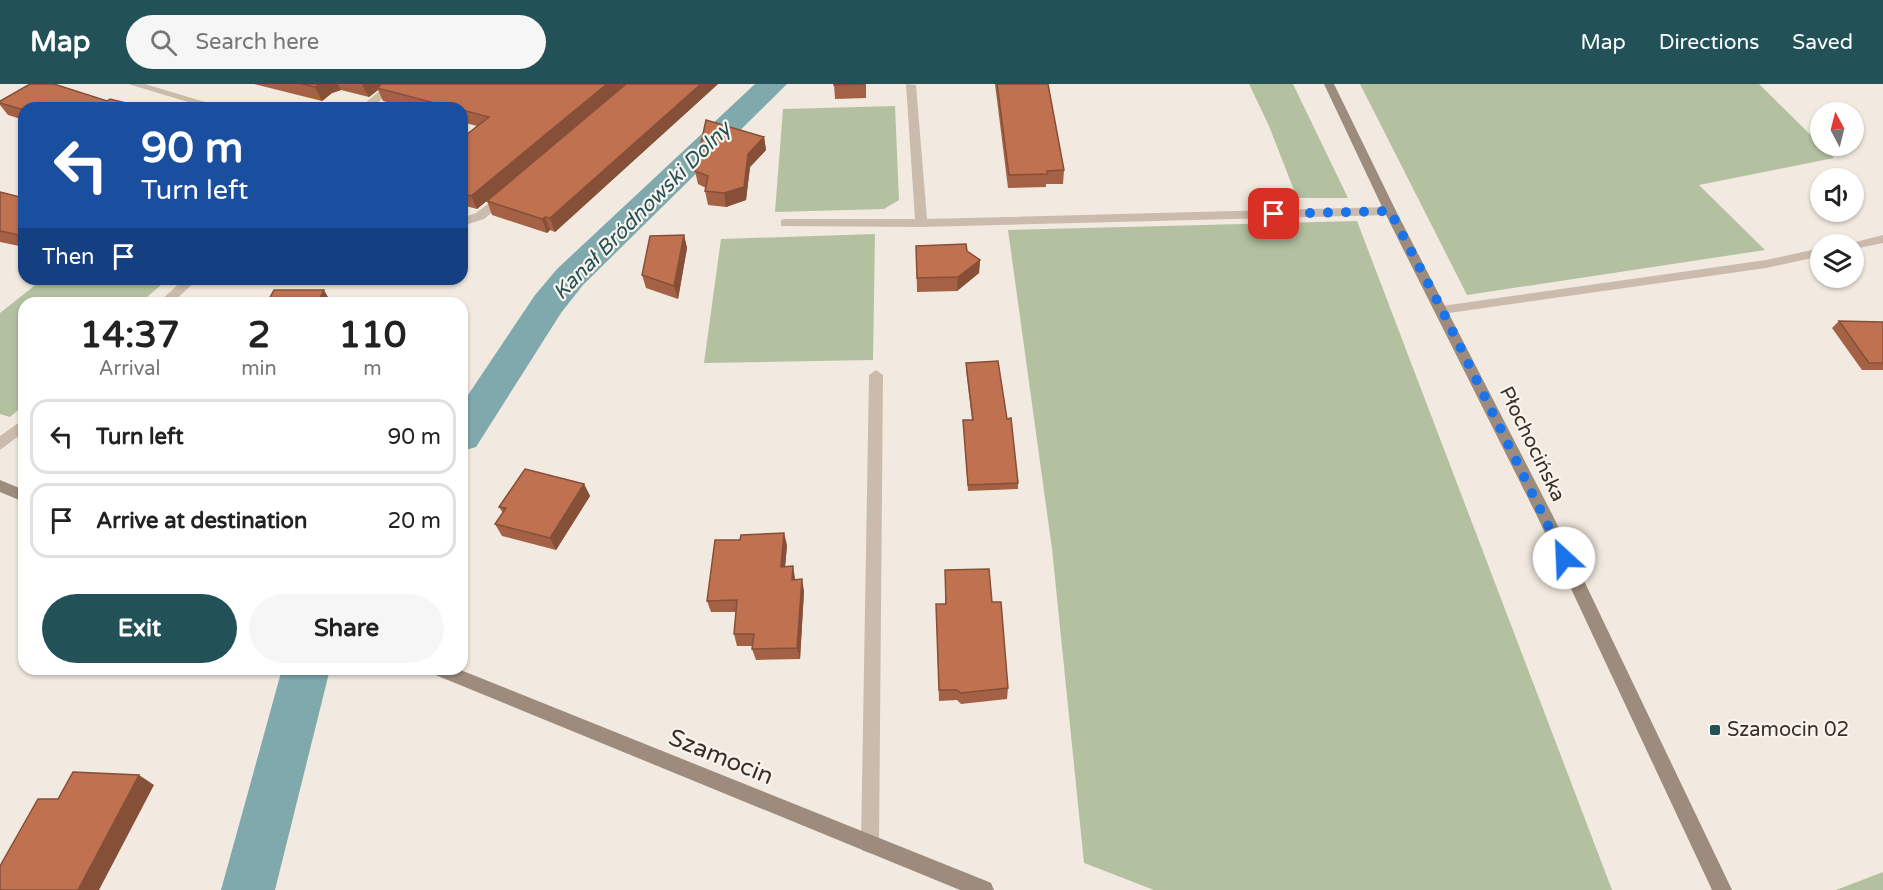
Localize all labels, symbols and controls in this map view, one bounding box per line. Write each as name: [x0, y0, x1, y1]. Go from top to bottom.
search box: [126, 15, 546, 69]
text: Map: [30, 25, 90, 59]
icon: search: [147, 26, 180, 59]
text: Search here: [195, 29, 319, 55]
text: Map: [1580, 30, 1626, 55]
text: Directions: [1659, 30, 1759, 55]
text: Saved: [1792, 30, 1853, 55]
north arrow: [1810, 102, 1864, 156]
map controls: [1810, 102, 1864, 288]
water label: Kanał Bródnowski Dolny: [548, 115, 738, 305]
text: 90 m: [141, 123, 243, 174]
icon: left: [42, 126, 120, 204]
button: sound: [1810, 168, 1864, 222]
text: Turn left: [141, 174, 248, 207]
pin: [1248, 188, 1299, 239]
icon: arrive: [1257, 197, 1290, 230]
button: layers: [1810, 234, 1864, 288]
icon: arrive: [107, 240, 140, 273]
text: Then: [42, 244, 95, 270]
text: 14:37: [80, 314, 180, 357]
text: 2: [248, 314, 270, 357]
text: 110: [338, 314, 406, 357]
text: Arrival: [99, 357, 161, 381]
text: min: [241, 357, 277, 381]
text: m: [363, 357, 382, 381]
street label: Płochocińska: [1494, 383, 1570, 505]
icon: left: [45, 420, 78, 453]
text: Turn left: [96, 424, 184, 450]
text: 90 m: [387, 424, 441, 450]
icon: arrive: [45, 504, 78, 537]
text: Arrive at destination: [96, 508, 307, 534]
text: 20 m: [387, 508, 441, 534]
position arrow: [1532, 526, 1596, 590]
button: Exit: [42, 594, 237, 663]
button: Share: [249, 594, 444, 663]
place label: Szamocin 02: [1727, 718, 1849, 742]
street label: Szamocin: [664, 723, 778, 791]
marker: Szamocin 02: [1708, 723, 1722, 737]

